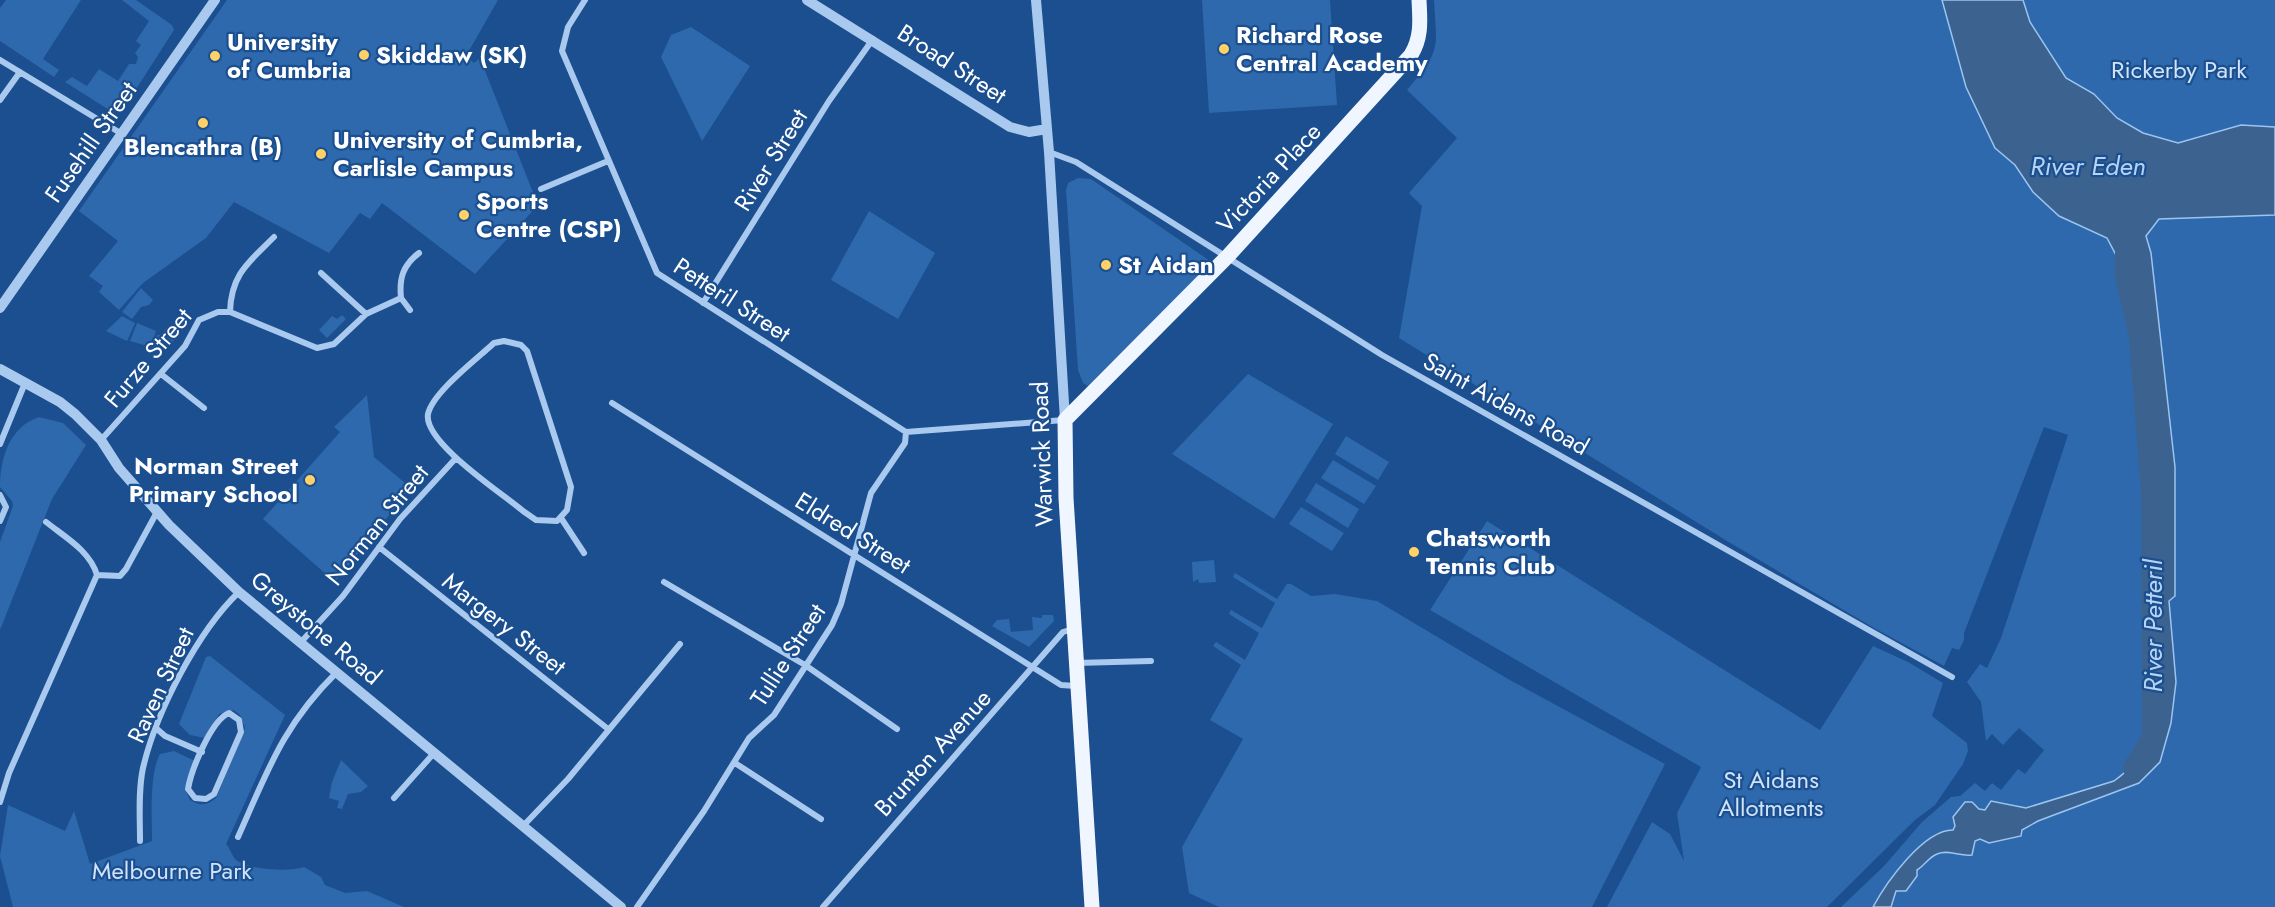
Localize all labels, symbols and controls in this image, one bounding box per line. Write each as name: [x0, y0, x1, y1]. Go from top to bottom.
street label: Broad Street: [891, 15, 1014, 112]
place label: Richard Rose Central Academy: [1236, 17, 1428, 80]
place label: University of Cumbria: [227, 24, 351, 87]
place label: Skiddaw (SK): [376, 37, 528, 72]
marker: Richard Rose Central Academy: [1217, 42, 1231, 56]
marker: Skiddaw (SK): [357, 48, 371, 62]
marker: University of Cumbria: [208, 49, 222, 63]
park label: Rickerby Park: [2111, 52, 2247, 87]
street label: Fusehill Street: [36, 74, 145, 209]
street label: River Street: [725, 102, 816, 218]
street label: Victoria Place: [1208, 115, 1329, 241]
marker: Blencathra (B): [196, 116, 210, 130]
place label: University of Cumbria, Carlisle Campus: [333, 122, 583, 185]
place label: Blencathra (B): [124, 129, 282, 164]
marker: University of Cumbria, Carlisle Campus: [314, 147, 328, 161]
water label: River Eden: [2030, 147, 2146, 185]
place label: Sports Centre (CSP): [476, 183, 622, 246]
marker: Sports Centre (CSP): [457, 208, 471, 222]
place label: St Aidan: [1118, 247, 1214, 282]
street label: Petteril Street: [667, 249, 798, 351]
marker: St Aidan: [1099, 258, 1113, 272]
street label: Furze Street: [95, 300, 200, 415]
street label: Saint Aidans Road: [1417, 343, 1596, 464]
street label: Warwick Road: [1021, 381, 1062, 527]
place label: Norman Street Primary School: [129, 448, 298, 511]
street label: Norman Street: [317, 456, 437, 593]
marker: Norman Street Primary School: [303, 473, 317, 487]
street label: Eldred Street: [789, 483, 918, 582]
place label: Chatsworth Tennis Club: [1426, 520, 1555, 583]
marker: Chatsworth Tennis Club: [1407, 545, 1421, 559]
water label: River Petteril: [2134, 558, 2172, 693]
street label: Greystone Road: [243, 562, 389, 693]
street label: Margery Street: [435, 564, 574, 683]
street label: Tullie Street: [741, 596, 834, 713]
street label: Raven Street: [118, 621, 203, 749]
street label: Brunton Avenue: [866, 681, 999, 824]
park label: St Aidans Allotments: [1719, 762, 1823, 825]
park label: Melbourne Park: [92, 853, 252, 888]

